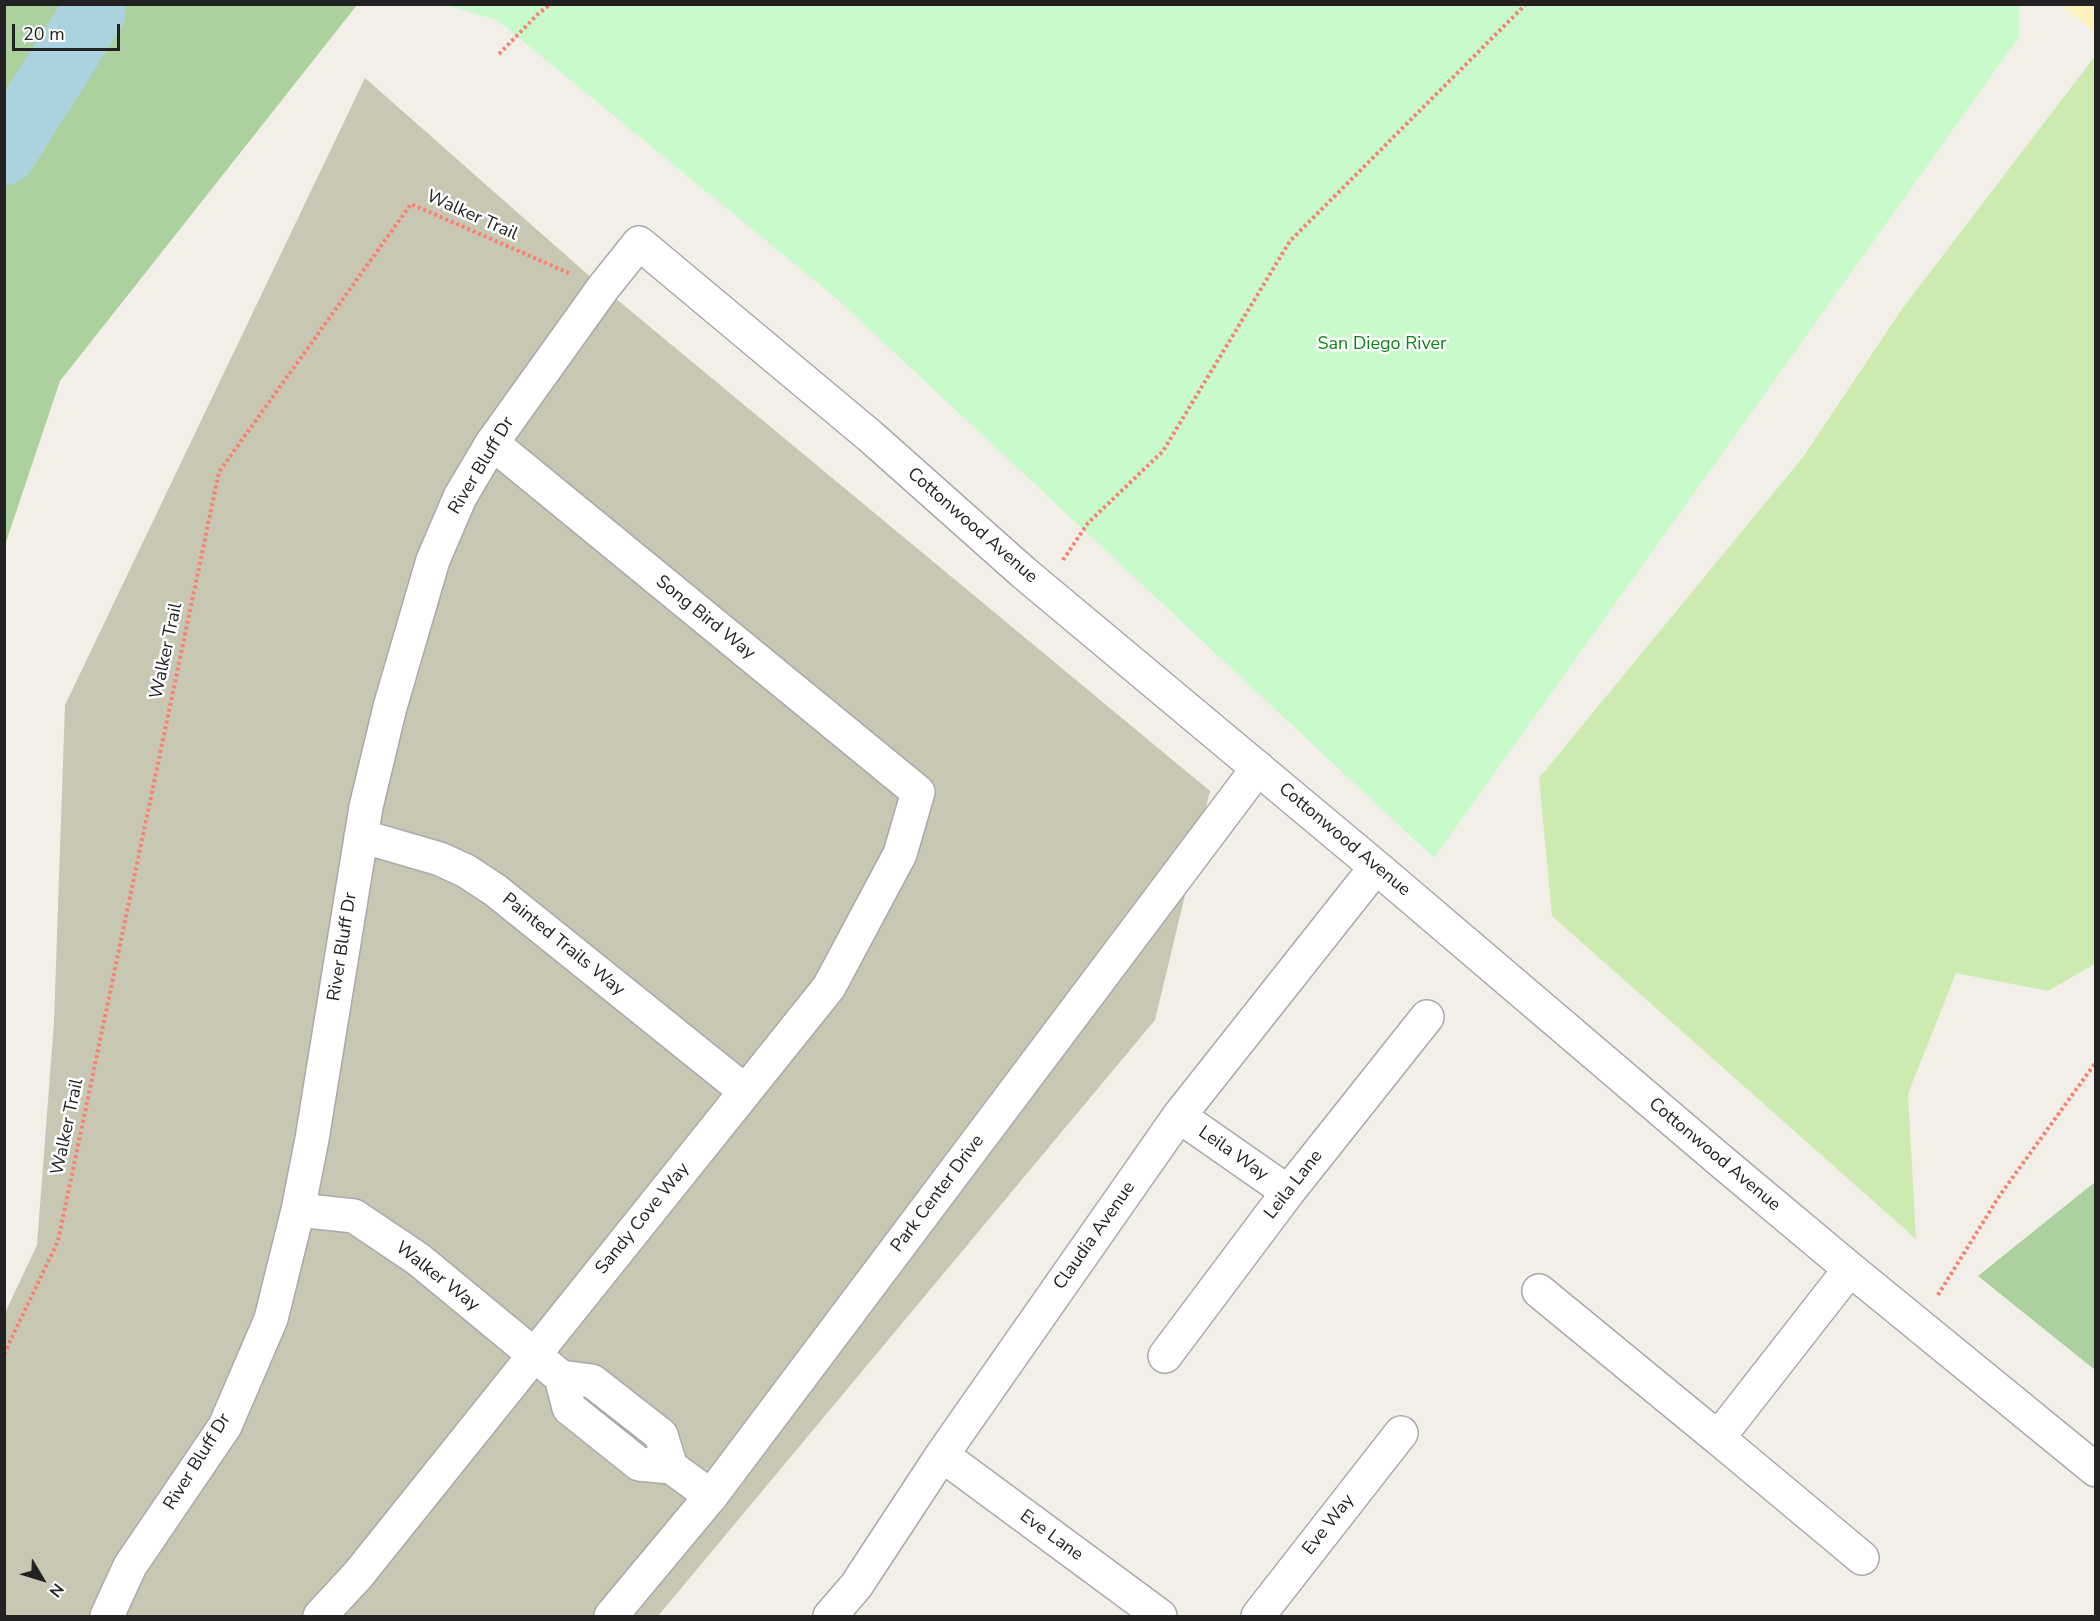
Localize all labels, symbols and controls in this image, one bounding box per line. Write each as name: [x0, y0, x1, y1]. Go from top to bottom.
scale bar: [15, 12, 123, 50]
text: 20 m: [23, 22, 65, 46]
street label: Walker Trail: [423, 186, 521, 246]
park label: San Diego River: [1317, 334, 1447, 356]
street label: River Bluff Dr: [444, 413, 520, 519]
street label: Cottonwood Avenue: [903, 464, 1041, 588]
street label: Song Bird Way: [651, 571, 759, 665]
street label: Walker Trail: [146, 601, 188, 701]
street label: Cottonwood Avenue: [1274, 779, 1414, 901]
street label: Painted Trails Way: [497, 889, 629, 1001]
street label: River Bluff Dr: [324, 891, 362, 1003]
street label: Walker Trail: [47, 1077, 89, 1177]
street label: Cottonwood Avenue: [1644, 1094, 1784, 1216]
street label: Leila Way: [1194, 1122, 1272, 1186]
street label: Park Center Drive: [887, 1131, 989, 1257]
street label: Leila Lane: [1260, 1146, 1328, 1224]
street label: Sandy Cove Way: [591, 1159, 695, 1279]
street label: Claudia Avenue: [1050, 1178, 1140, 1294]
street label: Walker Way: [391, 1238, 483, 1316]
street label: River Bluff Dr: [160, 1410, 236, 1514]
street label: Eve Way: [1299, 1490, 1359, 1560]
street label: Eve Lane: [1015, 1506, 1087, 1566]
north arrow: [12, 1549, 72, 1609]
text: N: [44, 1579, 69, 1602]

